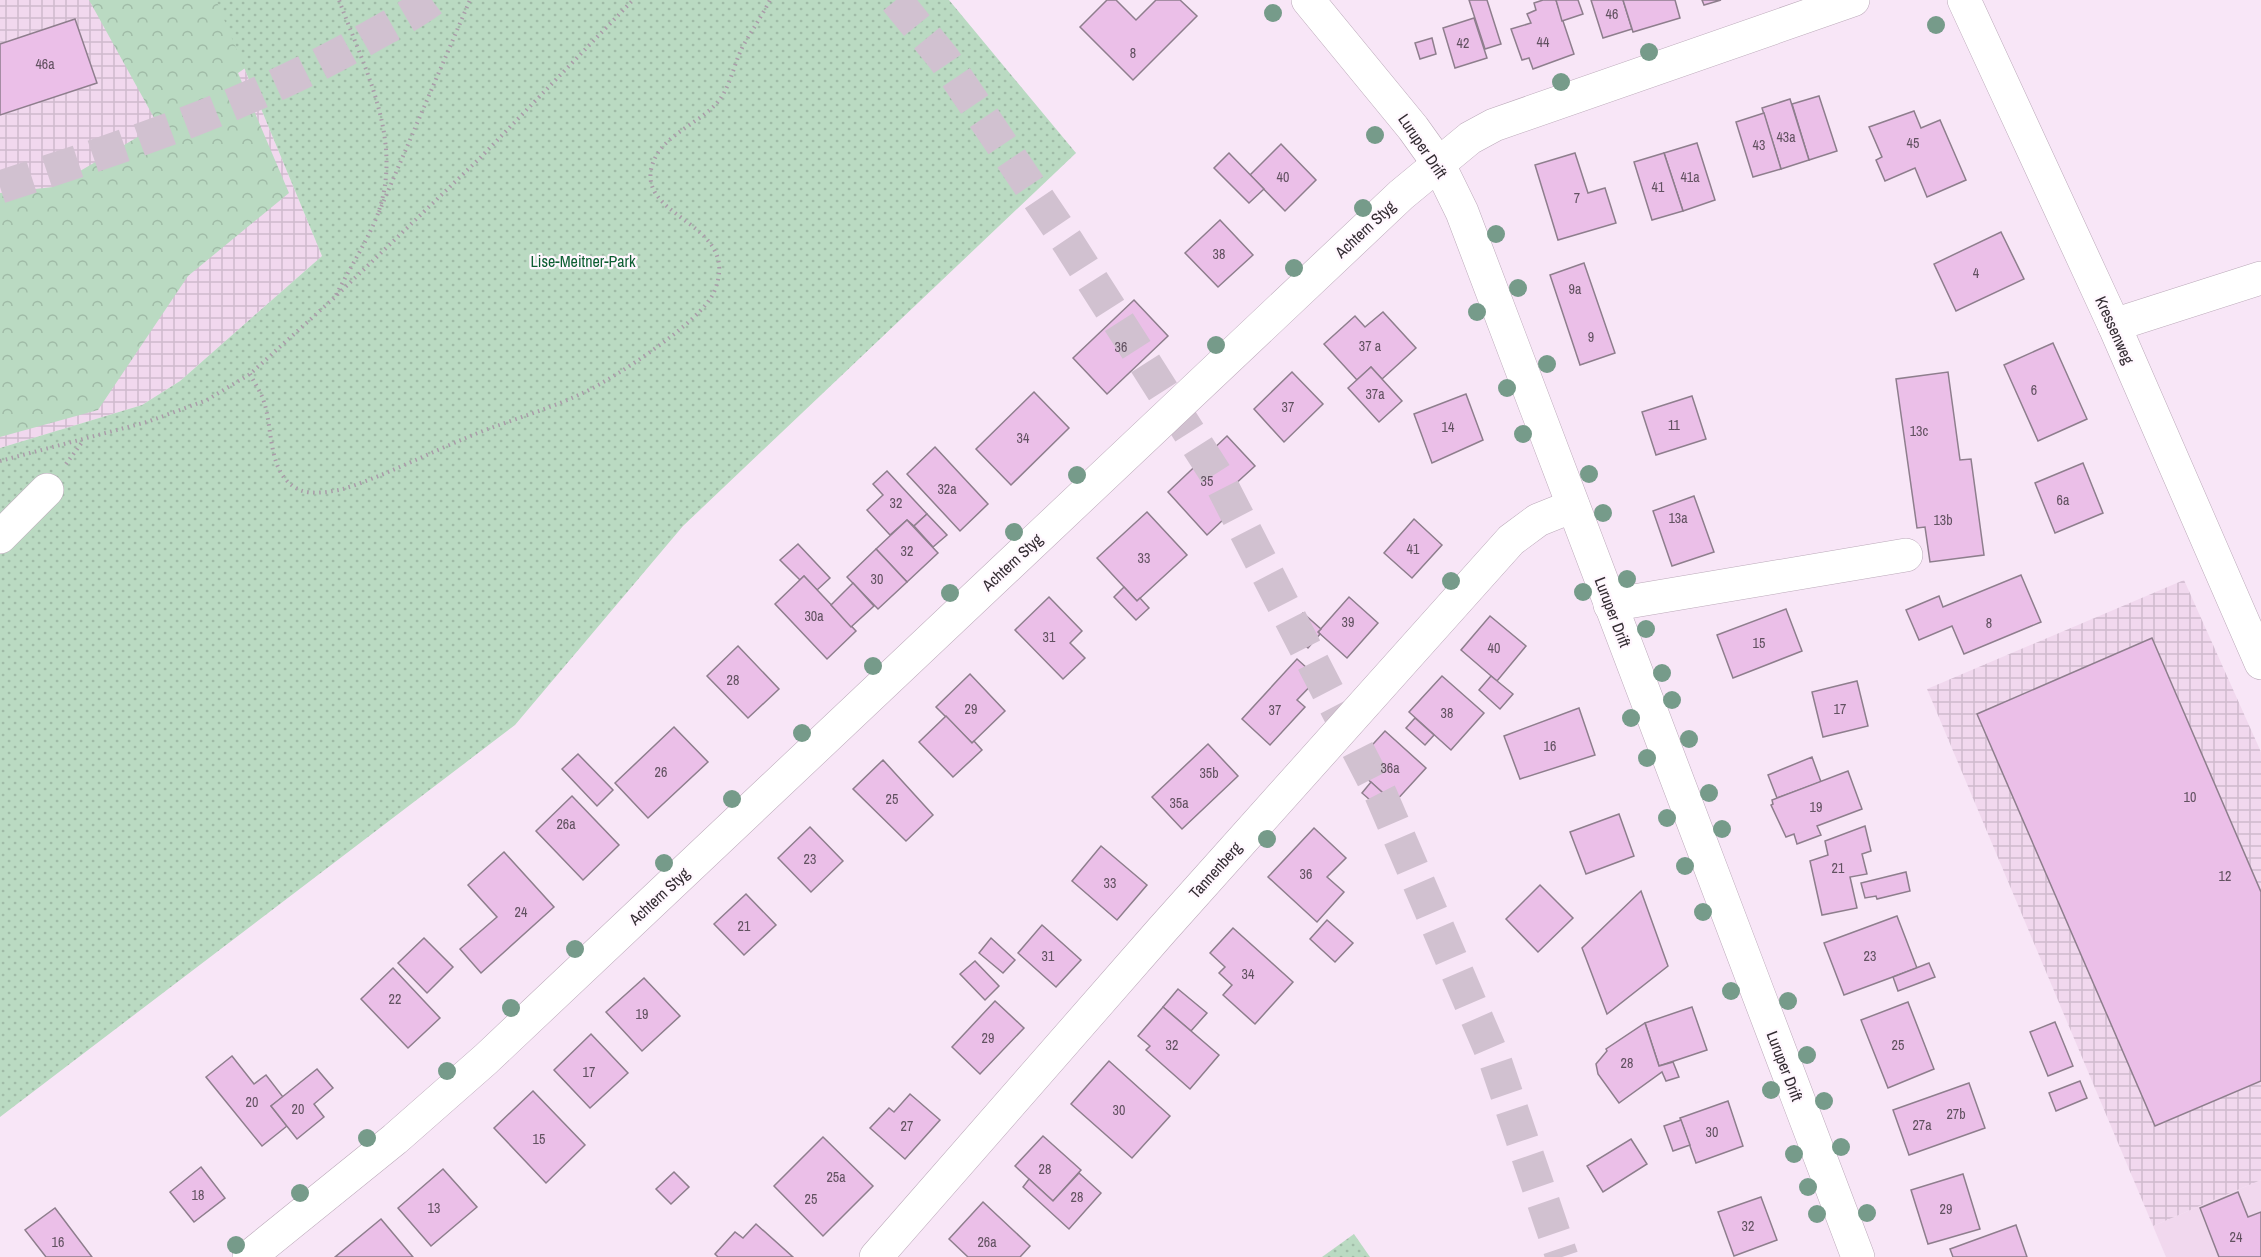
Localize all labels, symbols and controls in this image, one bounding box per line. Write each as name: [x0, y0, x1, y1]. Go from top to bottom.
house number: 46: [1606, 5, 1618, 23]
house number: 44: [1537, 33, 1550, 51]
house number: 42: [1457, 34, 1469, 52]
house number: 8: [1130, 44, 1136, 62]
house number: 46a: [35, 55, 55, 73]
street label: Luruper Drift: [1393, 109, 1453, 183]
house number: 43a: [1776, 128, 1796, 146]
house number: 45: [1907, 134, 1919, 152]
house number: 43: [1753, 136, 1765, 154]
house number: 40: [1277, 168, 1289, 186]
house number: 41a: [1680, 168, 1700, 186]
house number: 41: [1652, 178, 1665, 196]
house number: 7: [1574, 189, 1580, 207]
street label: Achtern Styg: [1329, 195, 1400, 263]
house number: 38: [1213, 245, 1225, 263]
park label: Lise-Meitner-Park: [531, 250, 636, 272]
house number: 4: [1973, 264, 1980, 282]
house number: 9a: [1569, 280, 1582, 298]
street label: Kressenweg: [2090, 293, 2140, 368]
house number: 9: [1588, 328, 1594, 346]
house number: 37 a: [1359, 337, 1382, 355]
house number: 36: [1115, 338, 1127, 356]
house number: 6: [2031, 381, 2037, 399]
house number: 37a: [1365, 385, 1385, 403]
house number: 37: [1282, 398, 1294, 416]
house number: 11: [1668, 416, 1681, 434]
house number: 14: [1442, 418, 1455, 436]
house number: 13c: [1910, 422, 1929, 440]
house number: 34: [1017, 429, 1030, 447]
house number: 35: [1201, 472, 1213, 490]
house number: 32a: [937, 480, 957, 498]
house number: 6a: [2057, 491, 2070, 509]
house number: 32: [890, 494, 902, 512]
house number: 13a: [1668, 509, 1688, 527]
house number: 13b: [1933, 511, 1953, 529]
street label: Achtern Styg: [976, 528, 1047, 596]
house number: 41: [1407, 540, 1420, 558]
house number: 32: [901, 542, 913, 560]
house number: 33: [1138, 549, 1150, 567]
house number: 30: [871, 570, 883, 588]
street label: Luruper Drift: [1590, 574, 1637, 651]
house number: 30a: [804, 607, 824, 625]
house number: 39: [1342, 613, 1354, 631]
house number: 8: [1986, 614, 1992, 632]
house number: 31: [1043, 628, 1056, 646]
house number: 15: [1753, 634, 1765, 652]
house number: 40: [1488, 639, 1500, 657]
house number: 28: [727, 671, 739, 689]
house number: 29: [965, 700, 977, 718]
house number: 17: [1834, 700, 1846, 718]
house number: 37: [1269, 701, 1281, 719]
house number: 38: [1441, 704, 1453, 722]
house number: 16: [1544, 737, 1556, 755]
house number: 36a: [1380, 759, 1400, 777]
house number: 26: [655, 763, 667, 781]
house number: 35b: [1199, 764, 1219, 782]
house number: 10: [2184, 788, 2196, 806]
house number: 25: [886, 790, 898, 808]
house number: 35a: [1169, 794, 1189, 812]
house number: 19: [1810, 798, 1822, 816]
house number: 26a: [556, 815, 576, 833]
street label: Tannenberg: [1184, 836, 1247, 903]
house number: 23: [804, 850, 816, 868]
house number: 21: [1832, 859, 1845, 877]
street label: Achtern Styg: [623, 862, 694, 930]
house number: 36: [1300, 865, 1312, 883]
house number: 12: [2219, 867, 2231, 885]
house number: 33: [1104, 874, 1116, 892]
house number: 24: [515, 903, 528, 921]
house number: 21: [738, 917, 751, 935]
house number: 31: [1042, 947, 1055, 965]
house number: 23: [1864, 947, 1876, 965]
house number: 34: [1242, 965, 1255, 983]
house number: 22: [389, 990, 401, 1008]
house number: 19: [636, 1005, 648, 1023]
street label: Luruper Drift: [1762, 1028, 1809, 1105]
house number: 29: [982, 1029, 994, 1047]
house number: 32: [1166, 1036, 1178, 1054]
house number: 25: [1892, 1036, 1904, 1054]
house number: 28: [1621, 1054, 1633, 1072]
house number: 17: [583, 1063, 595, 1081]
house number: 20: [246, 1093, 258, 1111]
house number: 20: [292, 1100, 304, 1118]
house number: 30: [1113, 1101, 1125, 1119]
house number: 27b: [1946, 1105, 1966, 1123]
house number: 27a: [1912, 1116, 1932, 1134]
house number: 27: [901, 1117, 913, 1135]
house number: 30: [1706, 1123, 1718, 1141]
house number: 15: [533, 1130, 545, 1148]
house number: 28: [1039, 1160, 1051, 1178]
house number: 25a: [826, 1168, 846, 1186]
house number: 18: [192, 1186, 204, 1204]
house number: 28: [1071, 1188, 1083, 1206]
house number: 25: [805, 1190, 817, 1208]
house number: 13: [428, 1199, 440, 1217]
house number: 29: [1940, 1200, 1952, 1218]
house number: 32: [1742, 1217, 1754, 1235]
house number: 24: [2230, 1228, 2243, 1246]
house number: 16: [52, 1233, 64, 1251]
house number: 26a: [977, 1233, 997, 1251]

